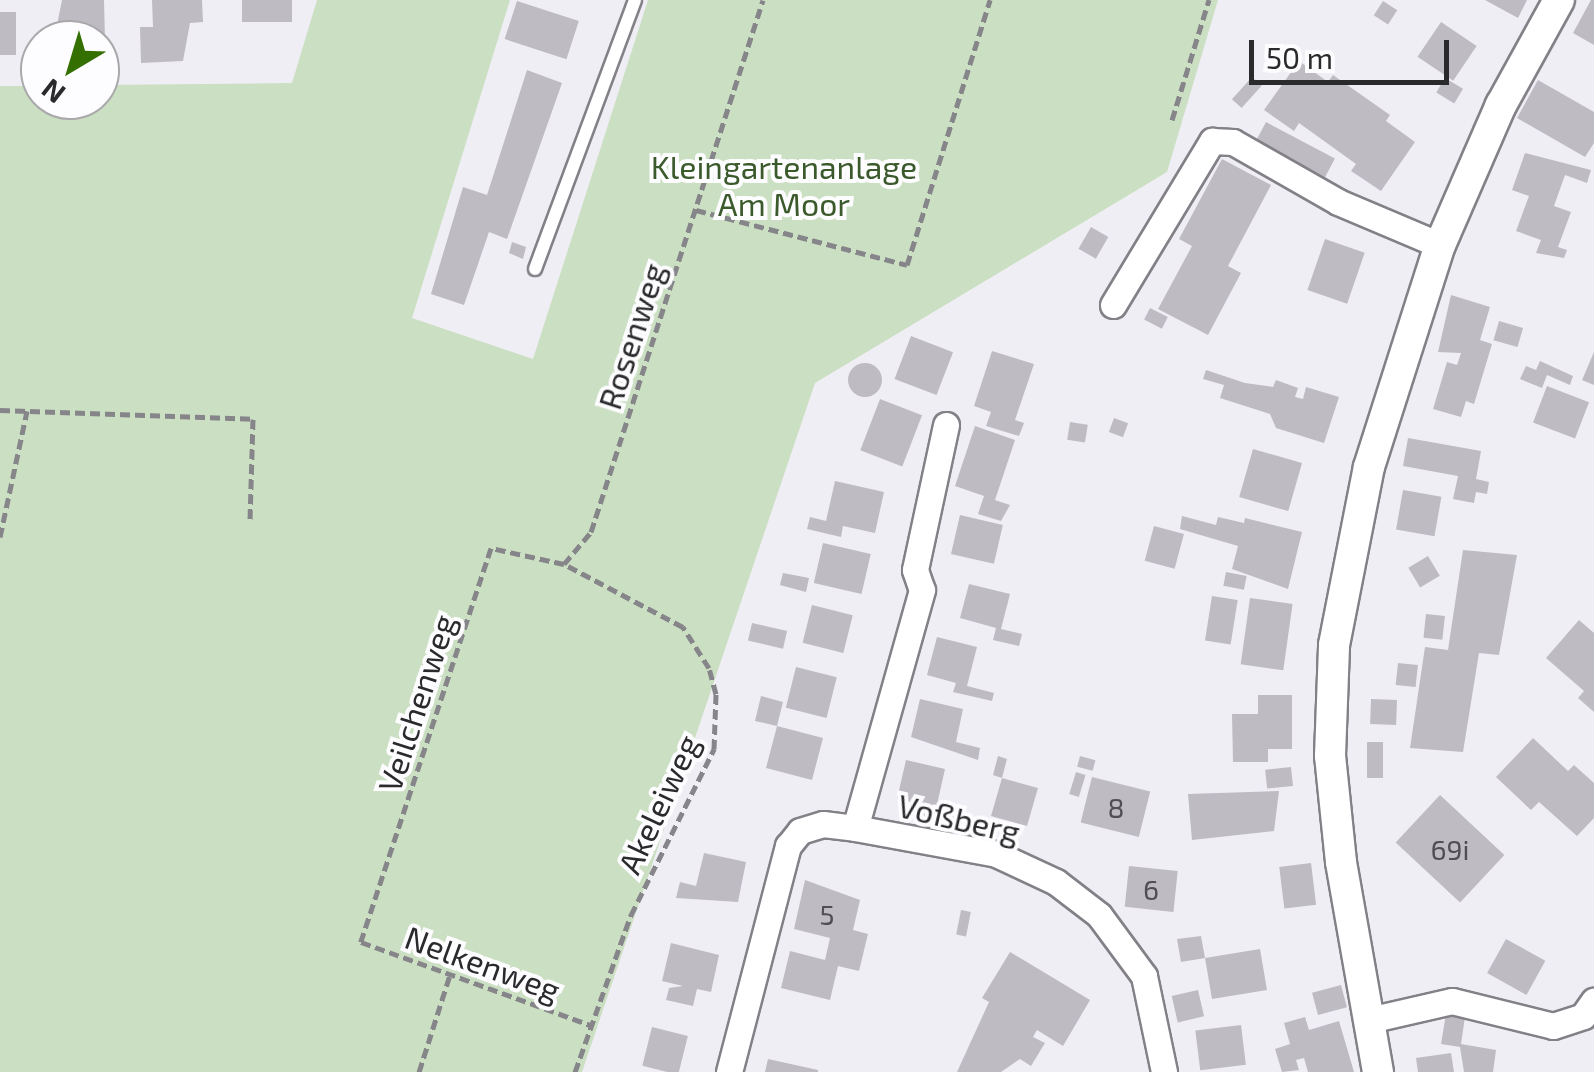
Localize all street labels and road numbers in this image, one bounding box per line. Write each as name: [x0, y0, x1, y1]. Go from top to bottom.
street label: Rosenweg: [589, 258, 673, 414]
street label: Veilchenweg: [369, 609, 463, 797]
street label: Akeleiweg: [609, 728, 707, 880]
street label: Voßberg: [894, 785, 1024, 851]
street label: Nelkenweg: [400, 917, 566, 1009]

